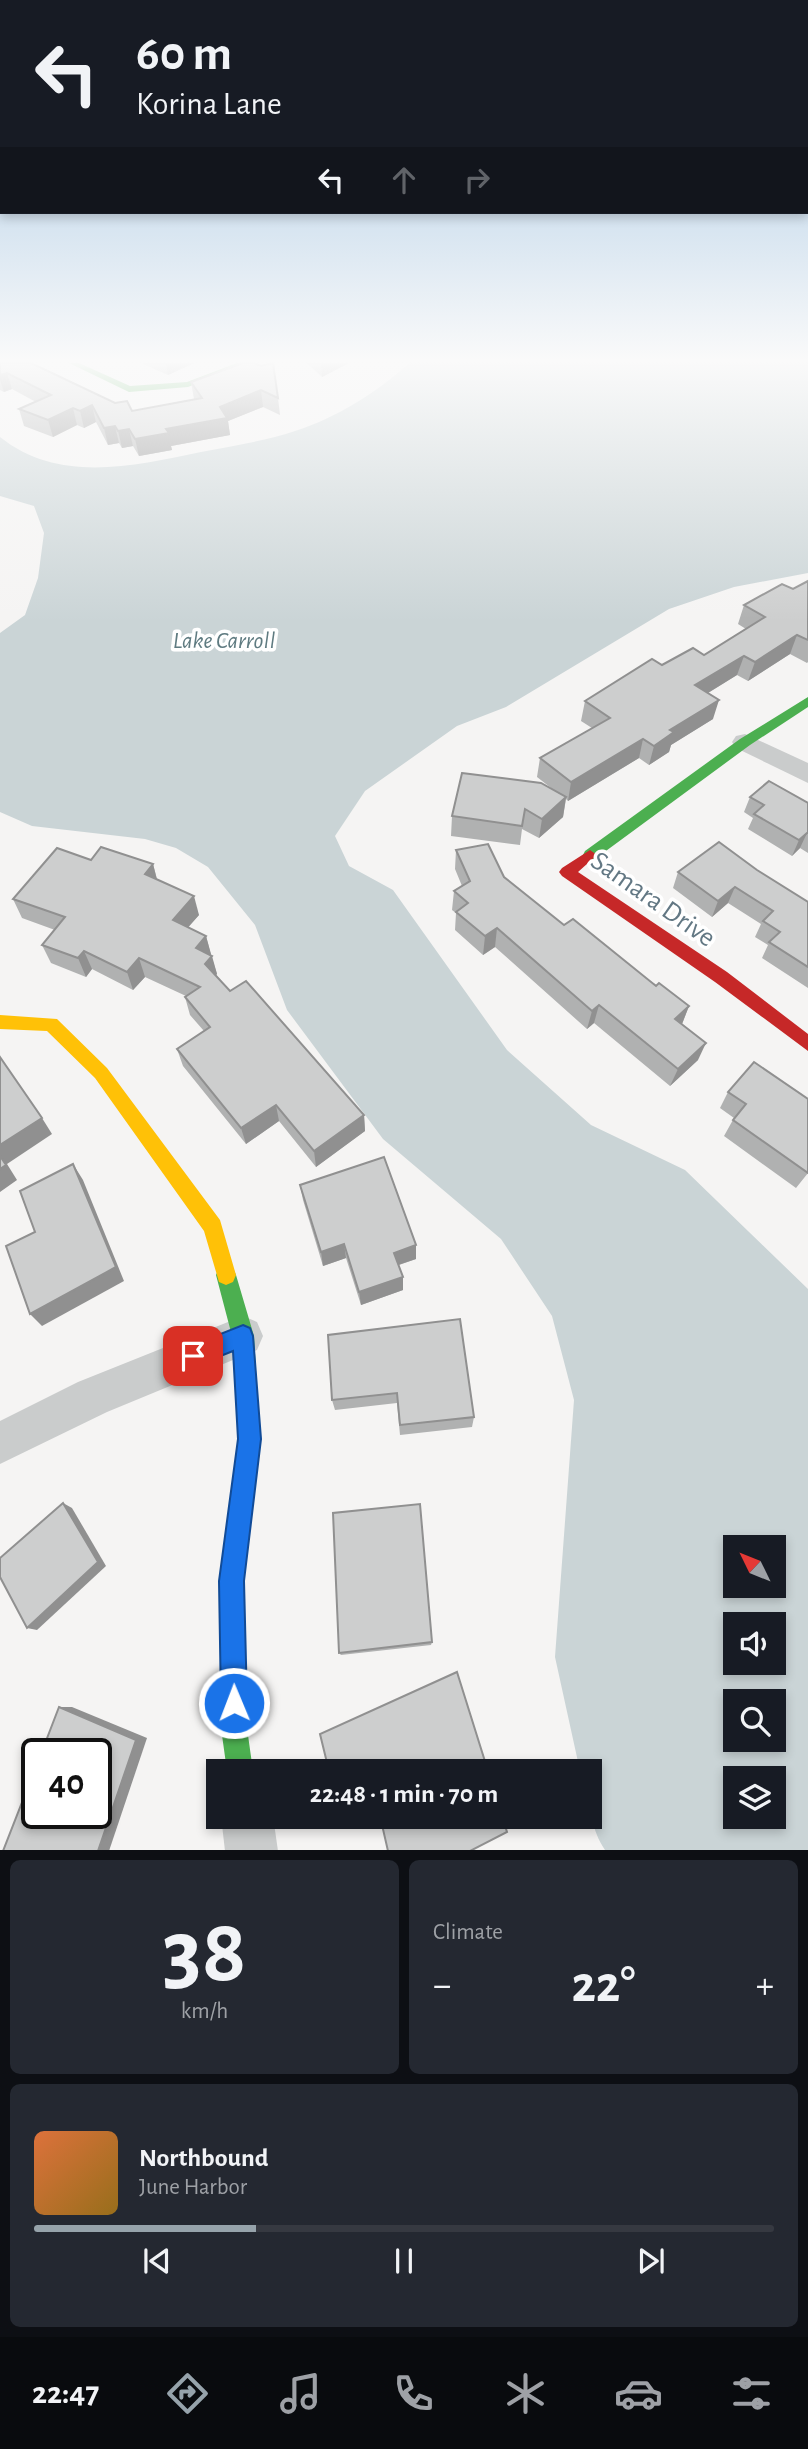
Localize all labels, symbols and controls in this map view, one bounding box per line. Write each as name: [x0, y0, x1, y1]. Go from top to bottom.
icon: left: [21, 28, 112, 119]
text: 60 m: [136, 30, 232, 79]
text: Korina Lane: [136, 88, 282, 120]
icon: left: [312, 161, 350, 199]
icon: ahead: [385, 161, 423, 199]
icon: right: [458, 161, 496, 199]
water label: Lake Carroll: [173, 629, 275, 653]
street label: Samara Drive: [585, 847, 720, 953]
pin: [163, 1326, 223, 1386]
icon: arrive: [174, 1337, 212, 1375]
north arrow: [723, 1535, 786, 1598]
map controls: [723, 1535, 786, 1829]
button: sound: [723, 1612, 786, 1675]
position arrow: [197, 1666, 271, 1740]
button: search: [723, 1689, 786, 1752]
speed limit sign: 40: [21, 1738, 112, 1829]
button: layers: [723, 1766, 786, 1829]
text: 22:48 · 1 min · 70 m: [310, 1781, 498, 1807]
text: 38: [162, 1907, 247, 1998]
text: Climate: [433, 1921, 503, 1944]
text: 22°: [571, 1959, 636, 2011]
text: −: [433, 1967, 451, 2005]
text: +: [756, 1967, 774, 2005]
text: km/h: [181, 2000, 228, 2023]
text: Northbound: [139, 2145, 268, 2171]
text: June Harbor: [139, 2176, 247, 2199]
icon: previous: [138, 2242, 176, 2280]
icon: pause: [385, 2242, 423, 2280]
icon: next: [632, 2242, 670, 2280]
icon: directions: [163, 2369, 212, 2418]
icon: music: [276, 2369, 325, 2418]
icon: phone: [389, 2369, 438, 2418]
icon: climate: [501, 2369, 550, 2418]
icon: car: [614, 2369, 663, 2418]
icon: filters: [727, 2369, 776, 2418]
text: 22:47: [32, 2377, 99, 2409]

